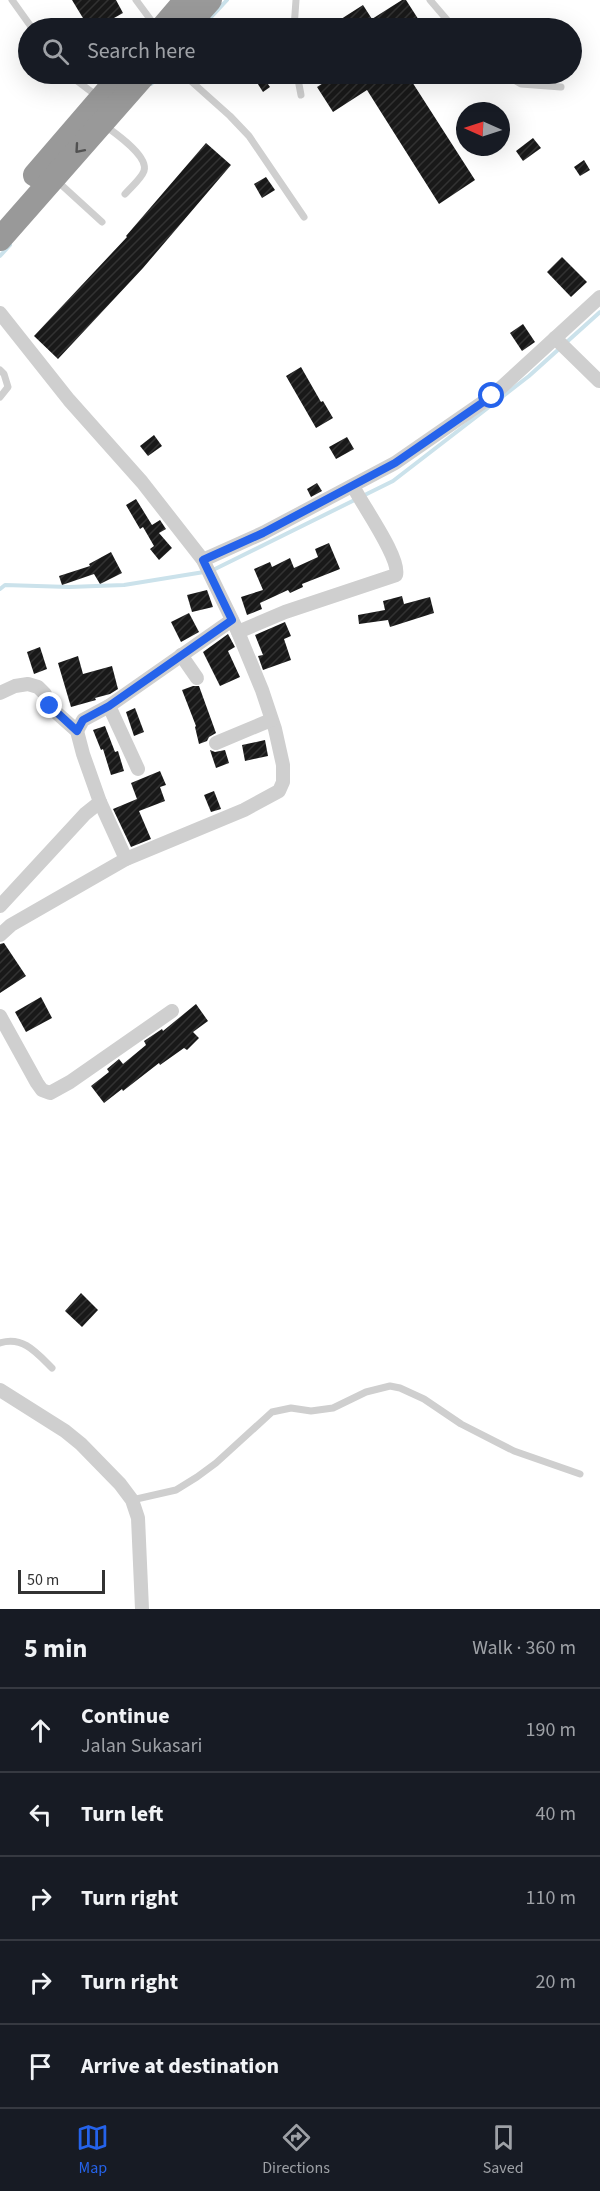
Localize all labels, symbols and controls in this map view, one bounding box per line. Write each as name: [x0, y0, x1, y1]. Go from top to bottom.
search box: [18, 18, 582, 84]
icon: search: [39, 35, 72, 68]
text: Search here: [87, 35, 195, 67]
north arrow: [456, 102, 510, 156]
one-way arrow: [75, 142, 86, 153]
route start: [478, 382, 504, 408]
route end: [36, 692, 62, 718]
scale bar: [18, 1567, 105, 1594]
text: 50 m: [27, 1569, 59, 1591]
text: 5 min: [24, 1630, 87, 1667]
text: Walk · 360 m: [472, 1634, 576, 1662]
text: Continue: [81, 1700, 170, 1732]
icon: ahead: [24, 1714, 57, 1747]
text: 190 m: [526, 1716, 576, 1744]
text: Jalan Sukasari: [81, 1732, 202, 1760]
icon: left: [24, 1798, 57, 1831]
text: Turn left: [81, 1798, 163, 1830]
text: 40 m: [536, 1800, 576, 1828]
icon: right: [24, 1882, 57, 1915]
text: Turn right: [81, 1882, 178, 1914]
text: 110 m: [526, 1884, 576, 1912]
icon: right: [24, 1966, 57, 1999]
text: Turn right: [81, 1966, 178, 1998]
text: 20 m: [536, 1968, 576, 1996]
icon: arrive: [24, 2050, 57, 2083]
text: Arrive at destination: [81, 2050, 279, 2082]
tab: Map: [76, 2121, 109, 2179]
tab: Directions: [262, 2121, 330, 2179]
tab: Saved: [483, 2121, 524, 2179]

